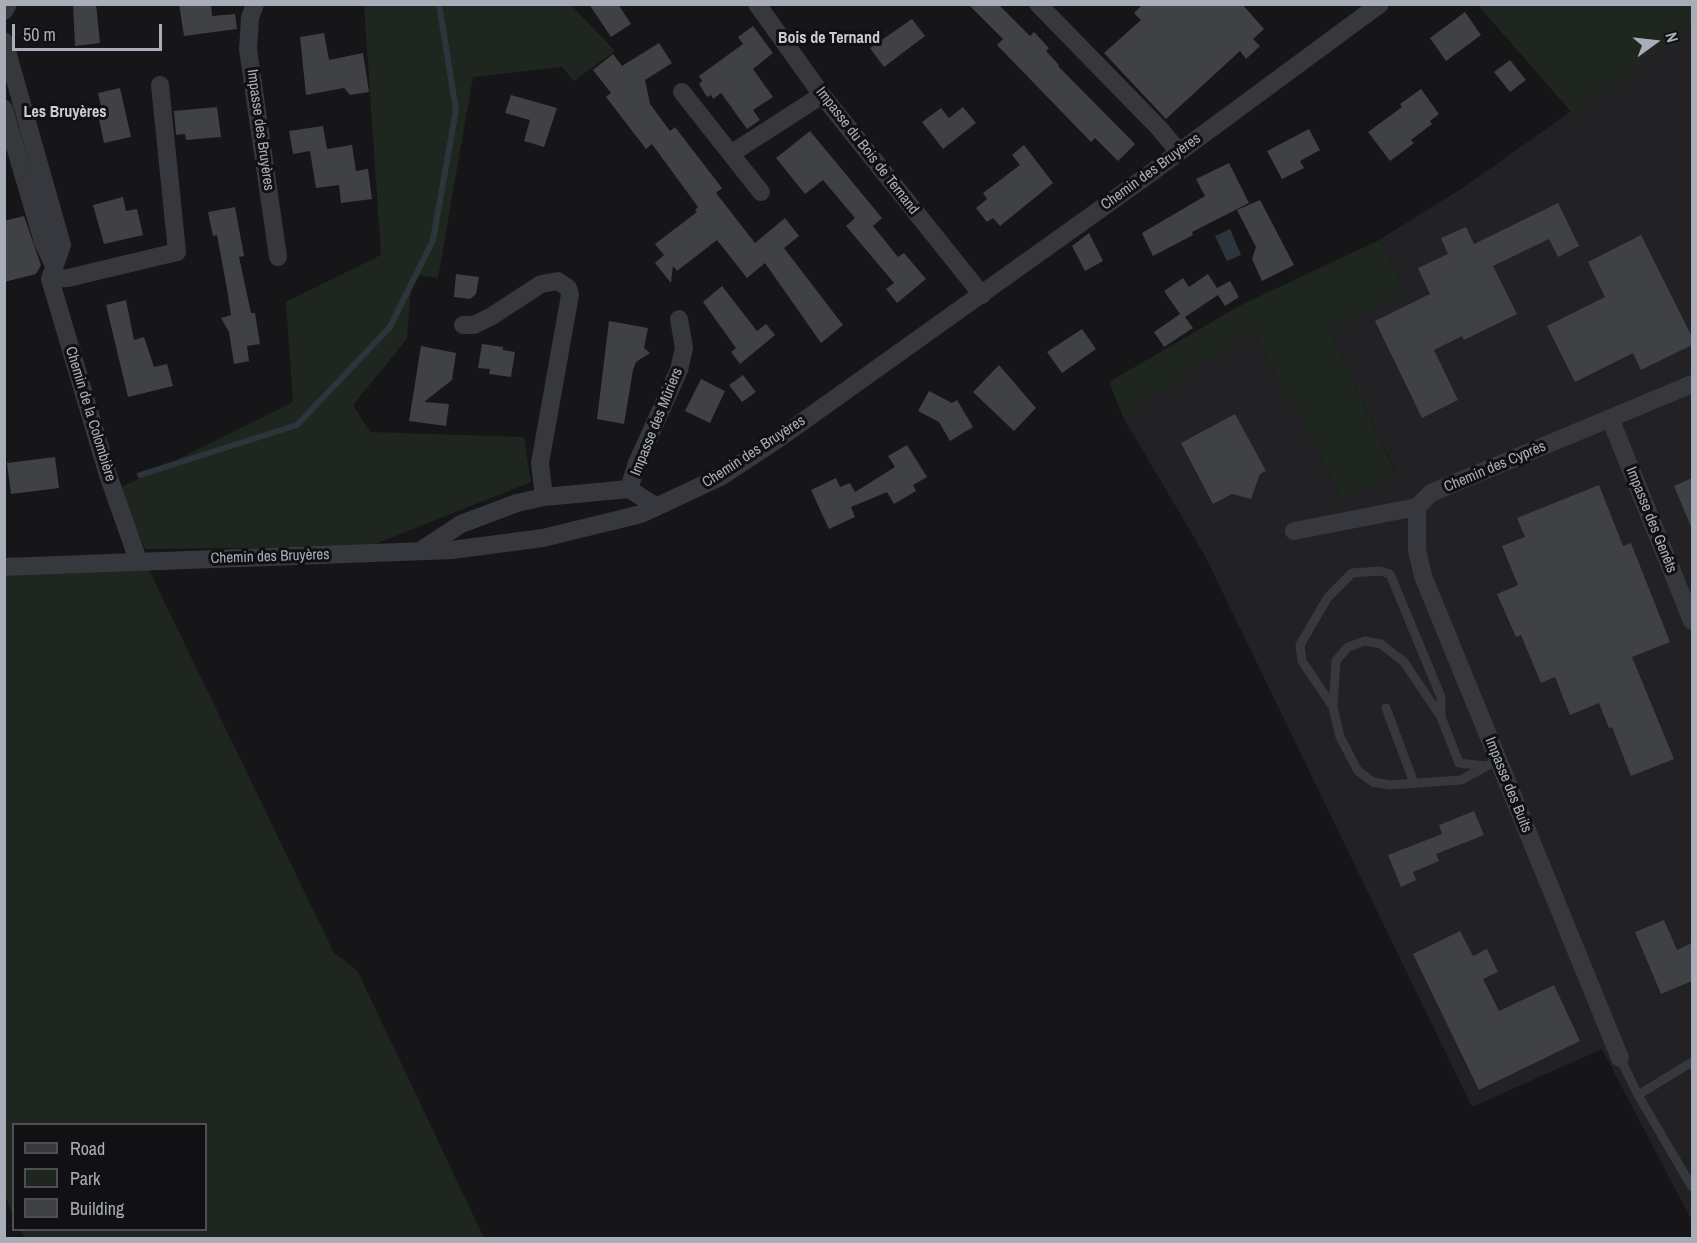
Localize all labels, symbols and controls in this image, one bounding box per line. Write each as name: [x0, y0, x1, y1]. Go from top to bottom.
scale bar: [15, 12, 165, 50]
north arrow: [1625, 12, 1685, 72]
text: 50 m: [23, 22, 56, 47]
district label: Bois de Ternand: [778, 29, 880, 49]
text: N: [1661, 30, 1684, 45]
street label: Impasse des Bruyères: [243, 68, 277, 192]
street label: Impasse du Bois de Ternand: [812, 84, 922, 218]
district label: Les Bruyères: [23, 103, 107, 123]
street label: Chemin des Bruyères: [1098, 130, 1204, 214]
street label: Chemin de la Colombière: [61, 344, 119, 484]
street label: Impasse des Mûriers: [627, 365, 687, 479]
street label: Chemin des Bruyères: [699, 412, 809, 492]
street label: Chemin des Cyprès: [1441, 437, 1549, 497]
street label: Impasse des Genêts: [1622, 464, 1680, 576]
street label: Chemin des Bruyères: [210, 546, 330, 568]
street label: Impasse des Buits: [1481, 735, 1535, 835]
legend: [12, 1123, 207, 1231]
text: Road: [70, 1136, 105, 1161]
text: Park: [70, 1166, 100, 1191]
text: Building: [70, 1196, 124, 1221]

